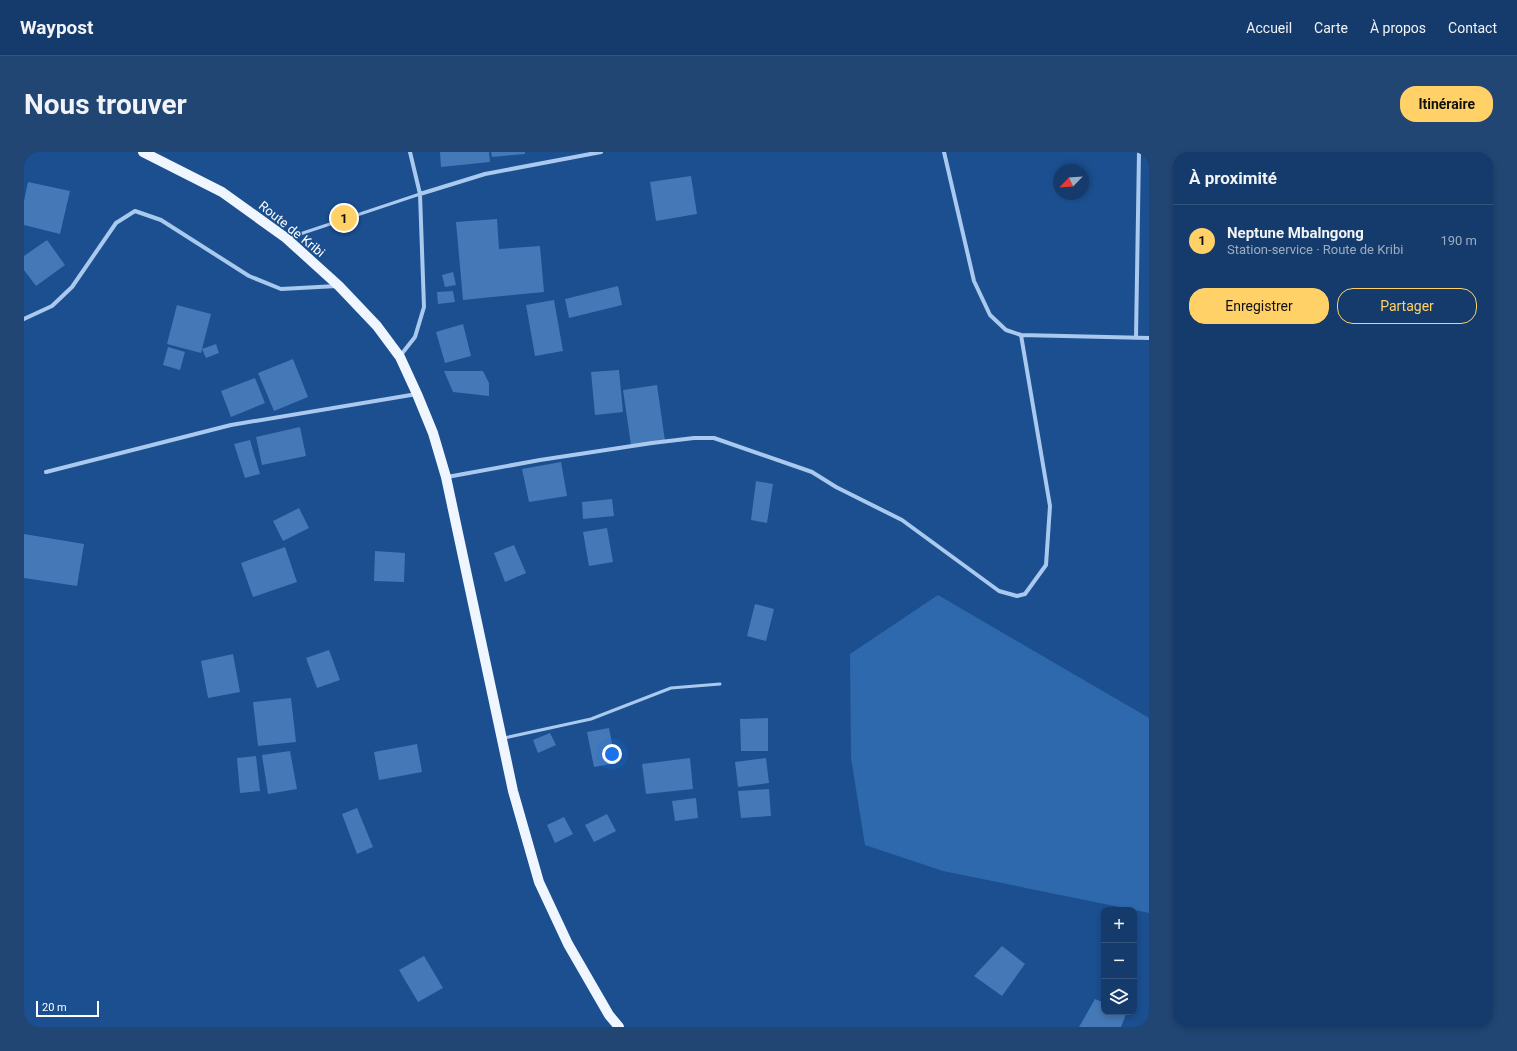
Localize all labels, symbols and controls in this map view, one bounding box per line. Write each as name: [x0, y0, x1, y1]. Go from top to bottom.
text: Waypost: [20, 16, 94, 39]
text: Accueil: [1246, 20, 1292, 36]
text: Carte: [1314, 20, 1348, 36]
text: À propos: [1370, 20, 1426, 36]
text: Contact: [1448, 20, 1497, 36]
button: Itinéraire: [1400, 86, 1493, 122]
text: Nous trouver: [24, 88, 187, 121]
north arrow: [1053, 164, 1089, 200]
text: À proximité: [1189, 168, 1277, 188]
street label: Route de Kribi: [256, 198, 328, 260]
pin: 1: [331, 203, 357, 233]
text: Neptune Mbalngong: [1227, 224, 1364, 242]
text: 1: [1198, 233, 1206, 248]
text: 190 m: [1440, 233, 1477, 248]
text: Station-service · Route de Kribi: [1227, 242, 1403, 257]
button: Enregistrer: [1189, 288, 1329, 324]
button: Partager: [1337, 288, 1477, 324]
your location: [602, 744, 622, 764]
map controls: [1101, 907, 1137, 1015]
button: +: [1101, 907, 1137, 943]
button: −: [1101, 943, 1137, 979]
button: layers: [1101, 979, 1137, 1015]
scale bar: [36, 999, 99, 1018]
text: 20 m: [42, 1001, 67, 1014]

